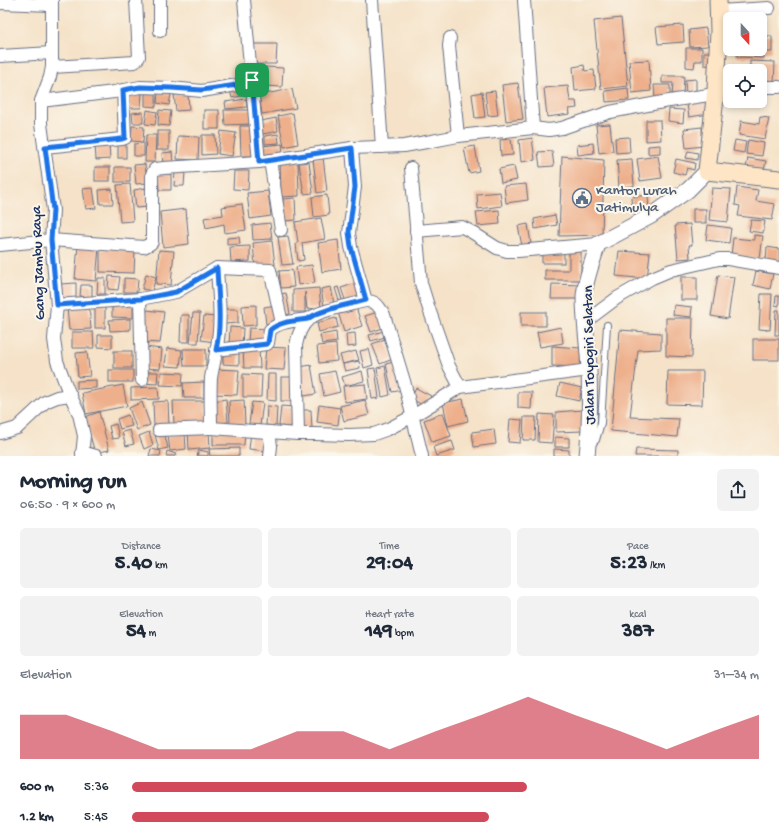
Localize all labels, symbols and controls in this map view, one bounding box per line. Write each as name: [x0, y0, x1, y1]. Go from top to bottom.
north arrow: [723, 12, 767, 56]
map controls: [723, 12, 767, 108]
pin: [235, 63, 269, 97]
button: locate: [723, 64, 767, 108]
icon: arrive: [241, 69, 263, 91]
place label: Kantor Lurah Jatimulya: [596, 182, 677, 217]
public building icon: Kantor Lurah Jatimulya: [571, 187, 593, 209]
street label: Gang Jambu Raya: [28, 205, 50, 320]
street label: Jalan Toyogiri Selatan: [580, 285, 600, 425]
button: share: [717, 469, 759, 511]
text: Morning run: [20, 470, 126, 496]
text: 06:50 · 9 × 600 m: [20, 498, 115, 513]
text: Distance: [122, 541, 161, 553]
text: Time: [379, 541, 400, 553]
text: Pace: [627, 541, 649, 553]
text: 5.40: [115, 553, 152, 576]
text: 29:04: [366, 553, 413, 576]
text: 5:23: [610, 553, 647, 576]
text: km: [152, 560, 168, 572]
text: /km: [647, 560, 665, 572]
text: Elevation: [119, 609, 163, 621]
text: Heart rate: [365, 609, 414, 621]
text: kcal: [629, 609, 646, 621]
text: 54: [126, 621, 146, 644]
text: 149: [365, 621, 392, 644]
text: 387: [622, 621, 654, 644]
text: m: [146, 628, 156, 640]
text: bpm: [392, 628, 414, 640]
text: Elevation: [20, 668, 72, 683]
text: 31–34 m: [714, 668, 759, 683]
text: 600 m: [20, 780, 54, 795]
text: 5:36: [84, 780, 108, 795]
text: 1.2 km: [20, 810, 54, 825]
text: 5:45: [84, 810, 108, 825]

